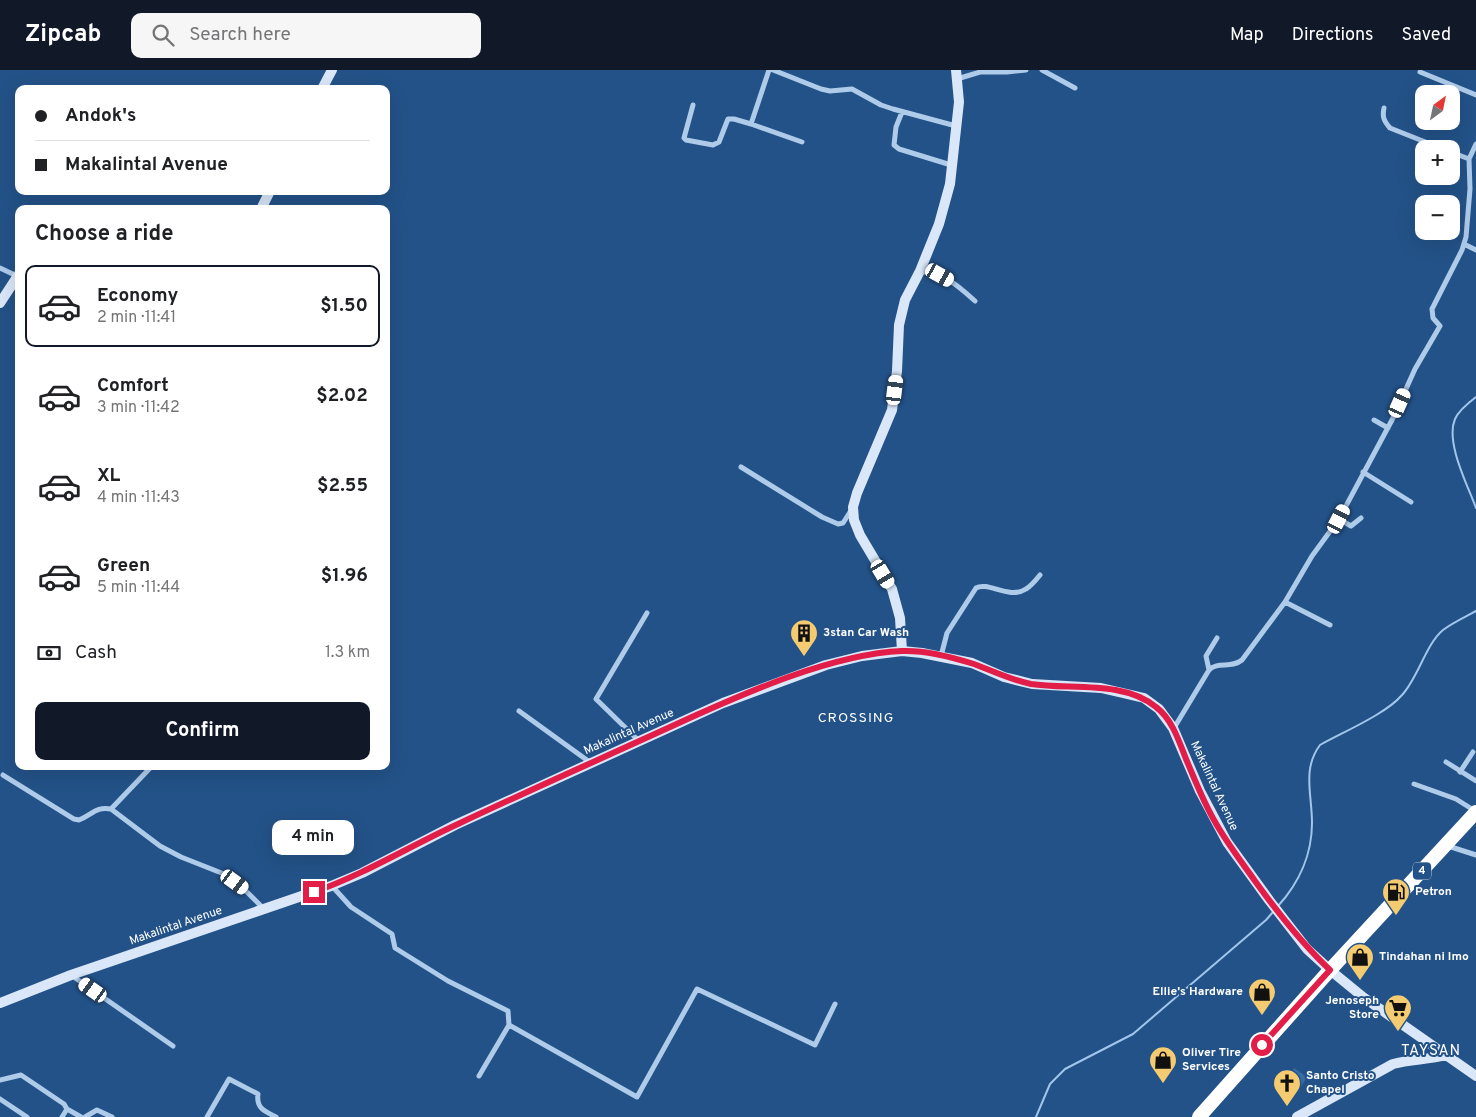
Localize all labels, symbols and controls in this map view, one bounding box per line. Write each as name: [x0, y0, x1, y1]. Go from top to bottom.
search box: [131, 13, 481, 58]
text: Zipcab: [25, 20, 101, 50]
icon: search: [149, 21, 177, 49]
text: Search here: [189, 23, 291, 47]
text: Map: [1230, 24, 1264, 47]
text: Directions: [1292, 24, 1374, 47]
text: Saved: [1402, 24, 1451, 47]
north arrow: [1415, 85, 1460, 130]
map controls: [1415, 85, 1460, 240]
text: Andok's: [65, 104, 136, 128]
button: +: [1415, 140, 1460, 185]
text: Makalintal Avenue: [65, 153, 228, 177]
button: −: [1415, 195, 1460, 240]
text: Choose a ride: [35, 221, 173, 248]
car: [923, 261, 956, 289]
icon: car: [37, 284, 82, 329]
text: Economy: [97, 284, 178, 308]
text: $1.50: [320, 294, 368, 318]
text: 2 min · 11:41: [97, 308, 176, 328]
icon: car: [37, 374, 82, 419]
text: Comfort: [97, 374, 169, 398]
car: [885, 374, 904, 406]
text: $2.02: [316, 384, 368, 408]
car: [1387, 386, 1412, 420]
text: 3 min · 11:42: [97, 398, 180, 418]
icon: car: [37, 464, 82, 509]
text: XL: [97, 464, 120, 488]
text: $2.55: [317, 474, 368, 498]
text: 4 min · 11:43: [97, 488, 180, 508]
car: [1325, 502, 1352, 536]
icon: car: [37, 554, 82, 599]
text: Green: [97, 554, 150, 578]
car: [868, 557, 897, 591]
text: $1.96: [321, 564, 368, 588]
text: 5 min · 11:44: [97, 578, 180, 598]
building icon: 3stan Car Wash: [789, 618, 819, 657]
place label: 3stan Car Wash: [823, 625, 909, 641]
icon: cash: [35, 639, 63, 667]
text: Cash: [75, 641, 117, 665]
text: 1.3 km: [325, 643, 370, 663]
button: Confirm: [35, 702, 370, 760]
street label: Makalintal Avenue: [581, 705, 677, 759]
district label: CROSSING: [818, 710, 894, 727]
street label: Makalintal Avenue: [1186, 739, 1242, 833]
callout: 4 min: [273, 820, 355, 854]
text: 4 min: [292, 827, 334, 847]
road number: 4: [1413, 862, 1431, 879]
car: [218, 867, 251, 897]
fuel station icon: Petron: [1381, 877, 1411, 916]
route end: [303, 881, 325, 903]
place label: Petron: [1415, 884, 1452, 900]
street label: Makalintal Avenue: [127, 903, 225, 949]
shop icon: Tindahan ni Imo: [1345, 942, 1375, 981]
place label: Tindahan ni Imo: [1379, 949, 1469, 965]
car: [76, 975, 109, 1005]
shop icon: Ellie's Hardware: [1247, 977, 1277, 1016]
place label: Ellie's Hardware: [1153, 984, 1243, 1000]
place label: Jenoseph Store: [1325, 993, 1379, 1023]
supermarket icon: Jenoseph Store: [1383, 993, 1413, 1032]
route start: [1251, 1034, 1273, 1056]
district label: TAYSAN: [1401, 1042, 1461, 1061]
shop icon: Oliver Tire Services: [1148, 1045, 1178, 1084]
place label: Oliver Tire Services: [1182, 1045, 1241, 1075]
church icon: Santo Cristo Chapel: [1272, 1068, 1302, 1107]
place label: Santo Cristo Chapel: [1306, 1068, 1375, 1098]

